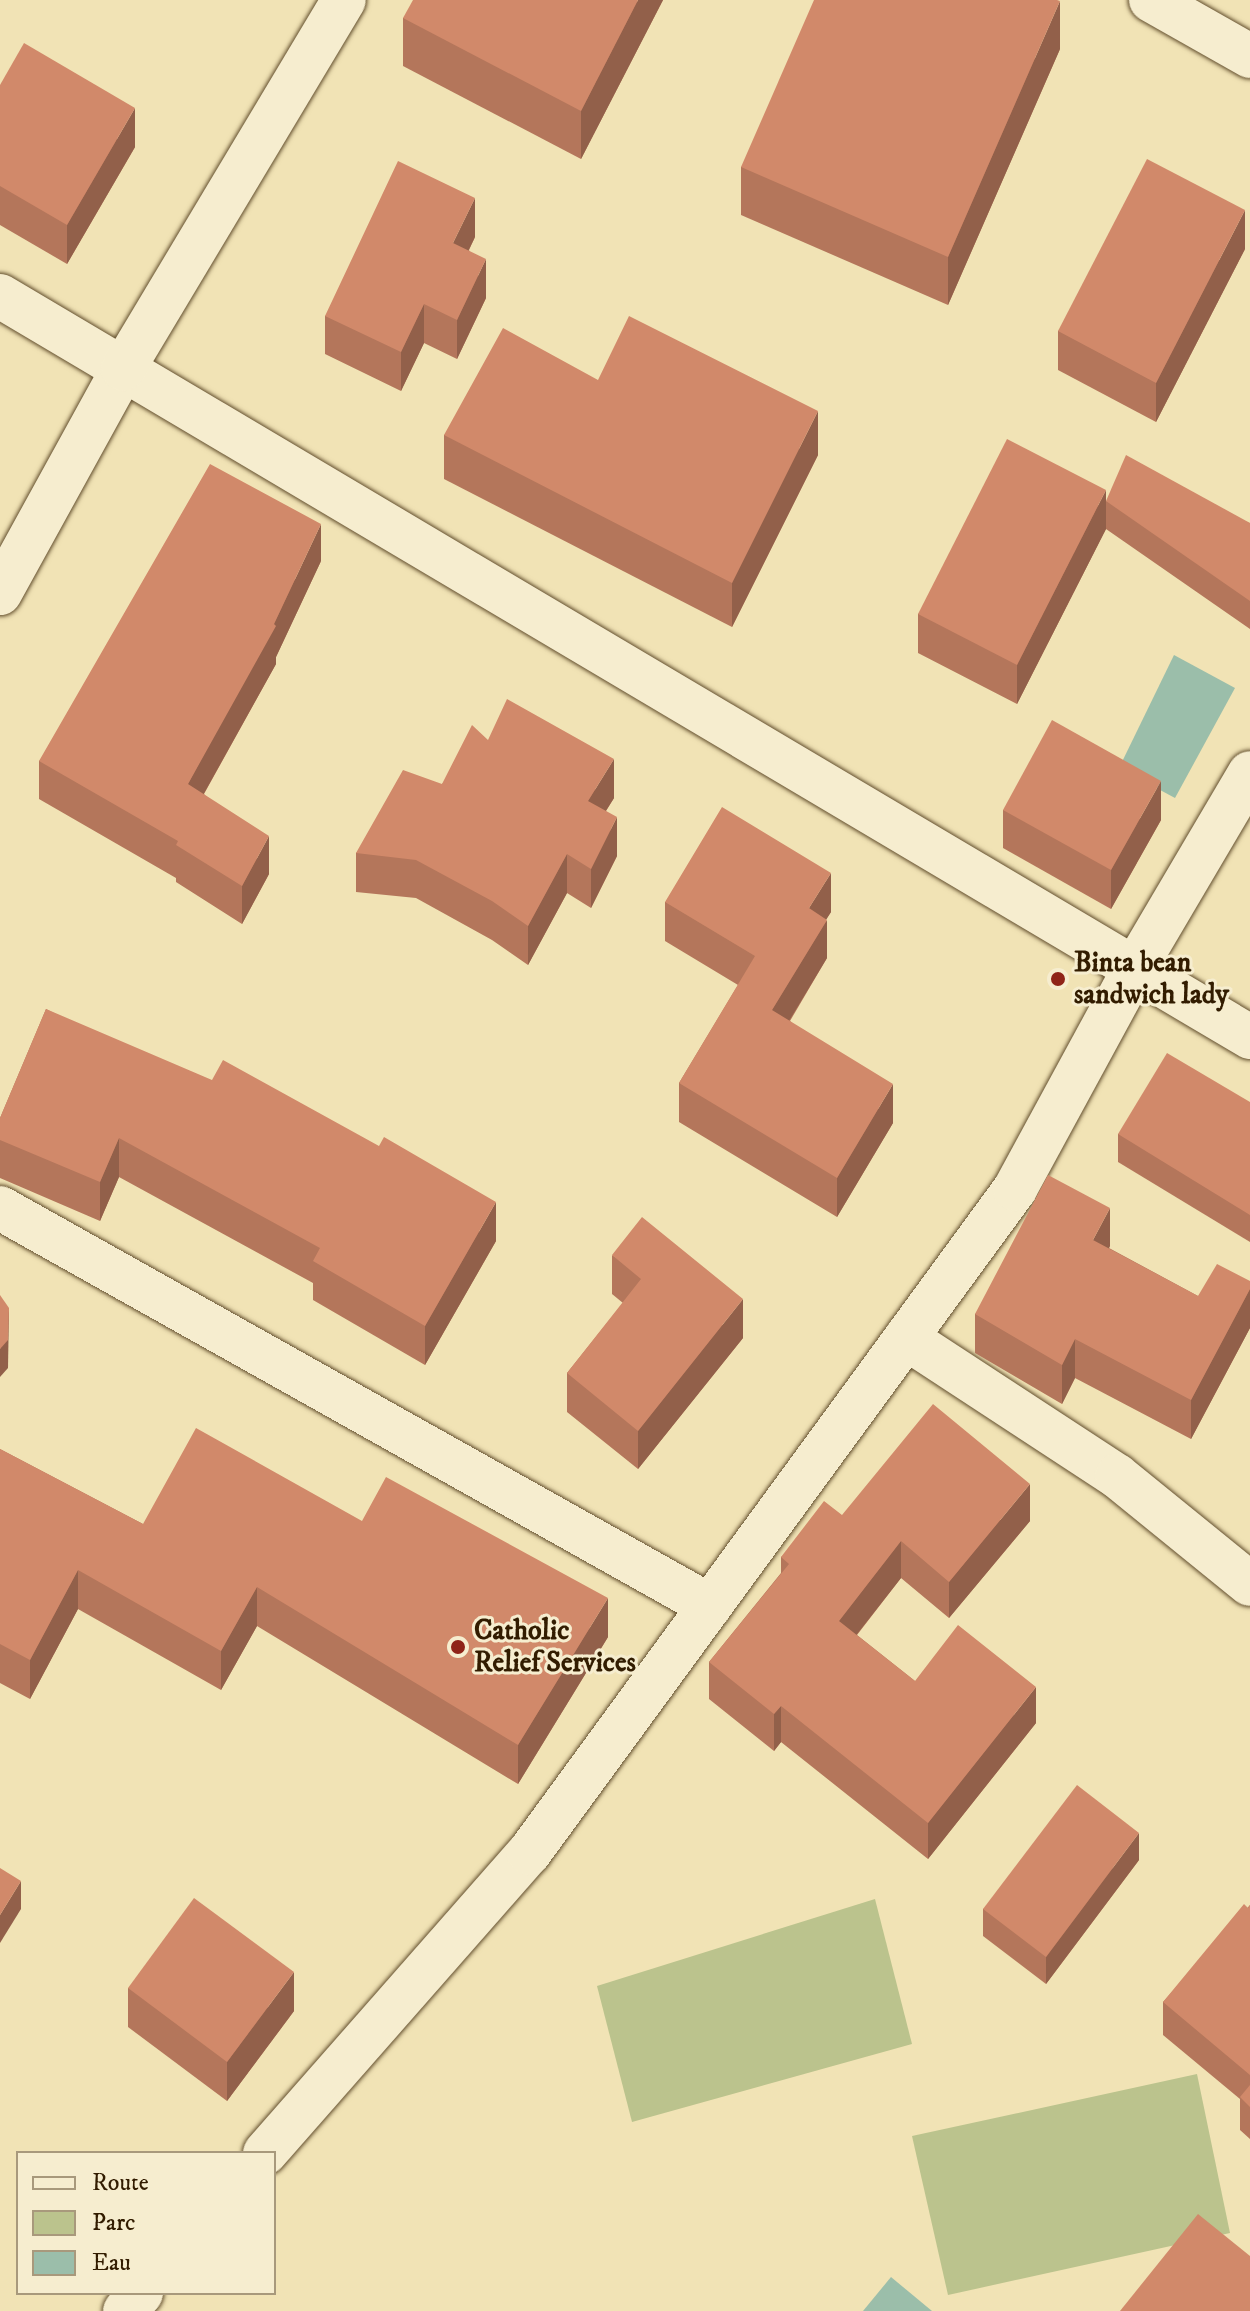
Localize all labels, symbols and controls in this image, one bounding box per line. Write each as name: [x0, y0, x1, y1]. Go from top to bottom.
place label: Binta bean sandwich lady: [1074, 946, 1229, 1012]
marker: Binta bean sandwich lady: [1049, 970, 1067, 988]
place label: Catholic Relief Services: [474, 1614, 636, 1680]
marker: Catholic Relief Services: [449, 1638, 467, 1656]
legend: [16, 2151, 276, 2295]
text: Route: [92, 2168, 149, 2198]
text: Parc: [92, 2208, 135, 2238]
text: Eau: [92, 2248, 131, 2278]

